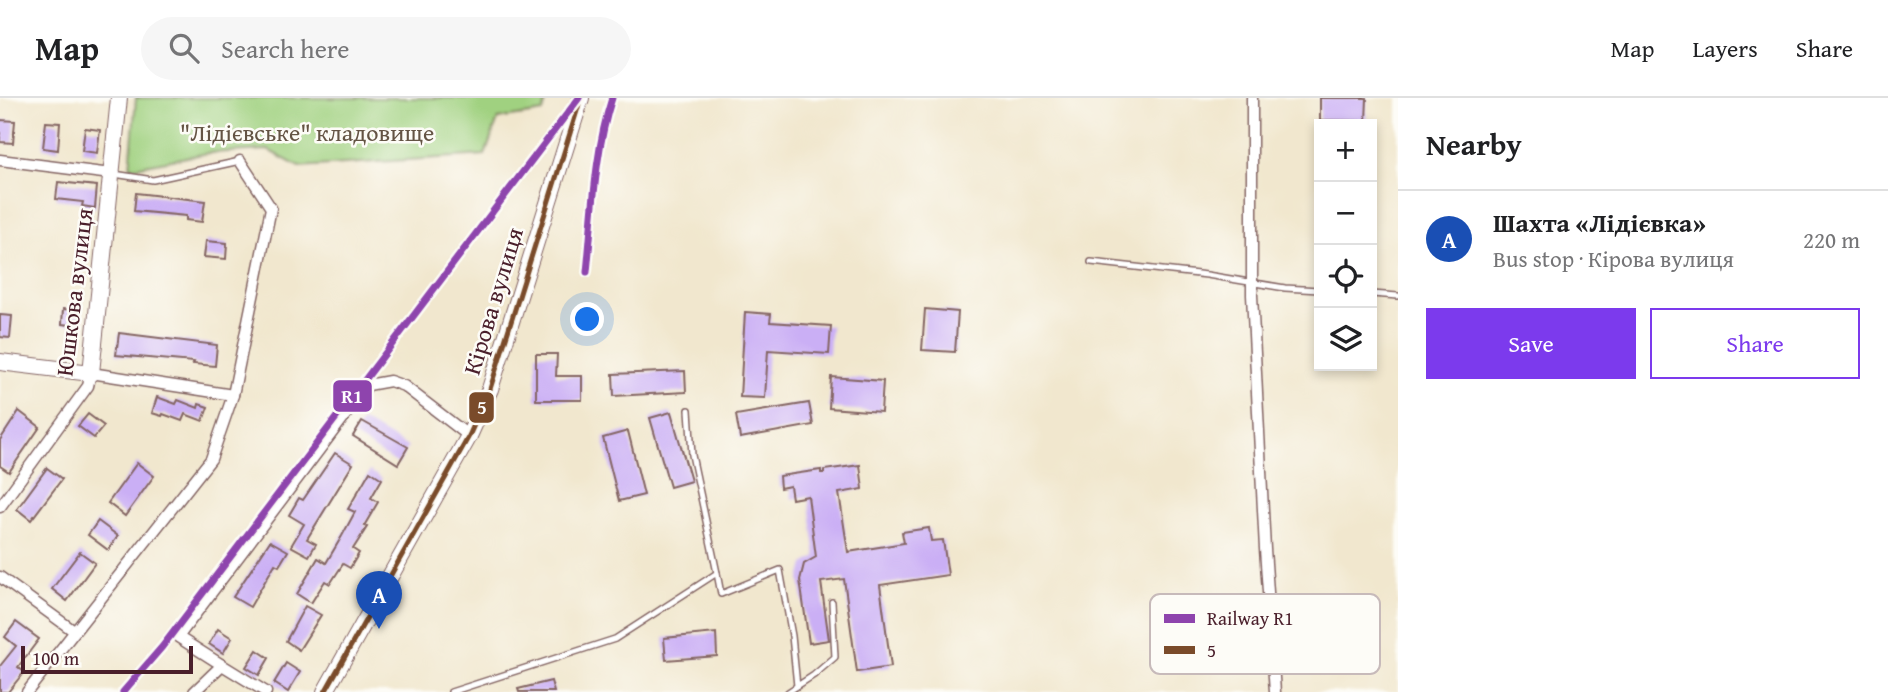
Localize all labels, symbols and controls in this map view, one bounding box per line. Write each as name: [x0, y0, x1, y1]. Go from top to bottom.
search box: [141, 17, 631, 80]
text: Map: [35, 24, 99, 72]
icon: search: [165, 29, 203, 67]
text: Search here: [221, 29, 349, 68]
text: Map: [1611, 31, 1654, 66]
text: Layers: [1692, 31, 1758, 66]
text: Share: [1796, 31, 1853, 66]
park label: "Лідієвське" кладовище: [180, 115, 434, 150]
map controls: [1314, 119, 1377, 371]
button: +: [1314, 119, 1377, 182]
text: Nearby: [1426, 122, 1522, 166]
button: −: [1314, 182, 1377, 245]
text: Шахта «Лідієвка»: [1493, 203, 1706, 242]
street label: Юшкова вулиця: [46, 206, 102, 378]
street label: Кірова вулиця: [454, 223, 532, 379]
text: A: [1442, 223, 1456, 256]
text: 220 m: [1803, 223, 1860, 256]
text: Bus stop · Кірова вулиця: [1493, 242, 1734, 275]
button: locate: [1314, 245, 1377, 308]
your location: [570, 302, 604, 336]
button: layers: [1314, 308, 1377, 371]
button: Save: [1426, 308, 1636, 379]
button: Share: [1650, 308, 1860, 379]
line badge: R1: [332, 379, 373, 413]
text: R1: [341, 382, 363, 410]
line badge: 5: [468, 391, 495, 424]
text: 5: [477, 393, 487, 421]
pin: A: [356, 571, 402, 629]
legend: [1150, 594, 1380, 674]
text: Railway R1: [1207, 604, 1294, 632]
text: 5: [1207, 636, 1216, 664]
scale bar: [21, 643, 192, 675]
text: 100 m: [32, 644, 79, 672]

